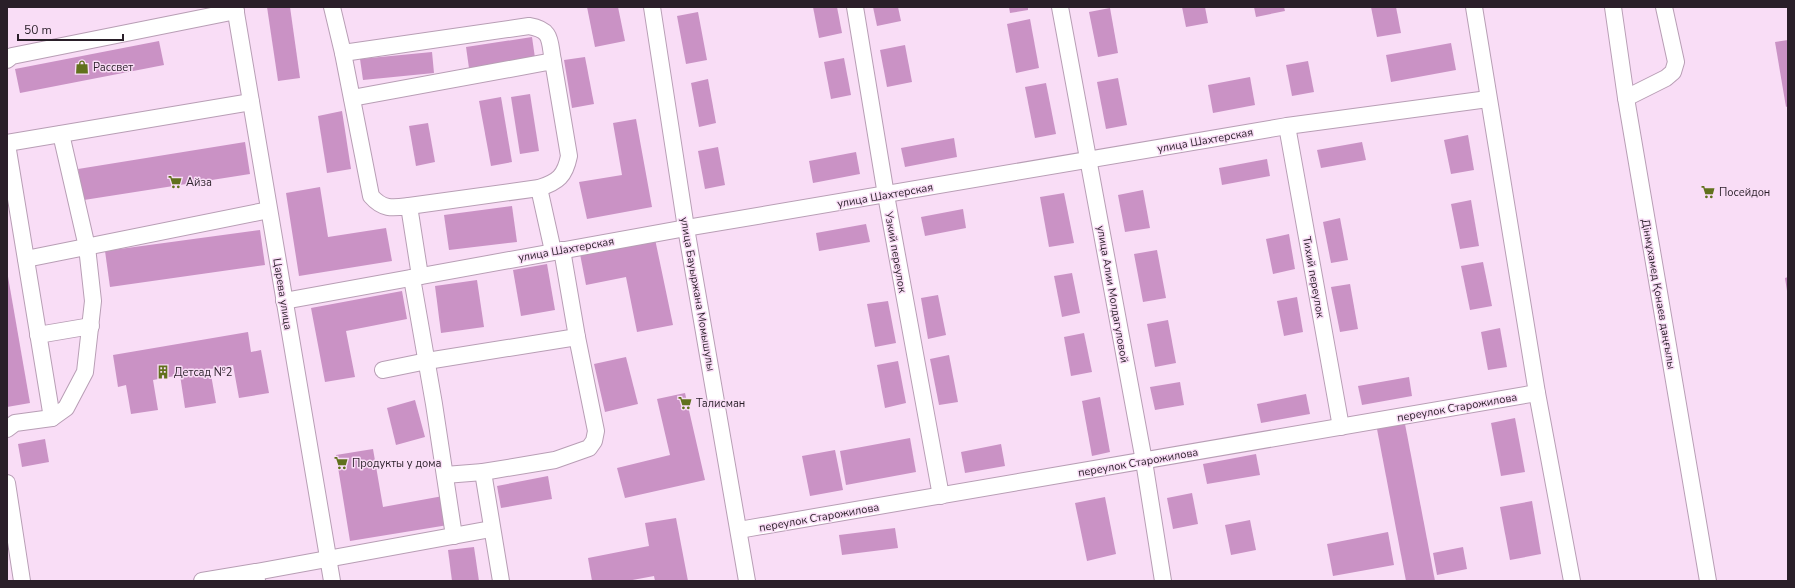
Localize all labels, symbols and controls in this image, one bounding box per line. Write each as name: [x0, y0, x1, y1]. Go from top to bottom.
scale bar: [18, 16, 123, 42]
text: 50 m: [24, 22, 52, 38]
shop icon: Рассвет: [74, 59, 90, 75]
place label: Рассвет: [93, 60, 133, 75]
street label: улица Шахтерская: [1156, 125, 1254, 156]
supermarket icon: Айза: [167, 174, 183, 190]
place label: Айза: [186, 175, 212, 190]
street label: улица Шахтерская: [836, 180, 934, 211]
supermarket icon: Посейдон: [1700, 184, 1716, 200]
place label: Посейдон: [1719, 185, 1770, 200]
street label: Узкий переулок: [881, 209, 910, 294]
street label: улица Бауыржана Момышулы: [677, 216, 718, 372]
street label: Дінмұхамед Қонаев даңғылы: [1638, 218, 1679, 370]
street label: улица Алии Молдагуловой: [1093, 224, 1132, 364]
street label: улица Шахтерская: [517, 234, 615, 265]
street label: Тихий переулок: [1299, 235, 1328, 319]
street label: Царева улица: [269, 257, 296, 331]
building icon: Детсад №2: [155, 364, 171, 380]
place label: Детсад №2: [174, 365, 232, 380]
street label: переулок Старожилова: [1396, 390, 1518, 425]
supermarket icon: Талисман: [677, 395, 693, 411]
place label: Талисман: [696, 396, 745, 411]
street label: переулок Старожилова: [1077, 445, 1199, 480]
supermarket icon: Продукты у дома: [333, 455, 349, 471]
place label: Продукты у дома: [352, 456, 441, 471]
street label: переулок Старожилова: [758, 500, 880, 535]

